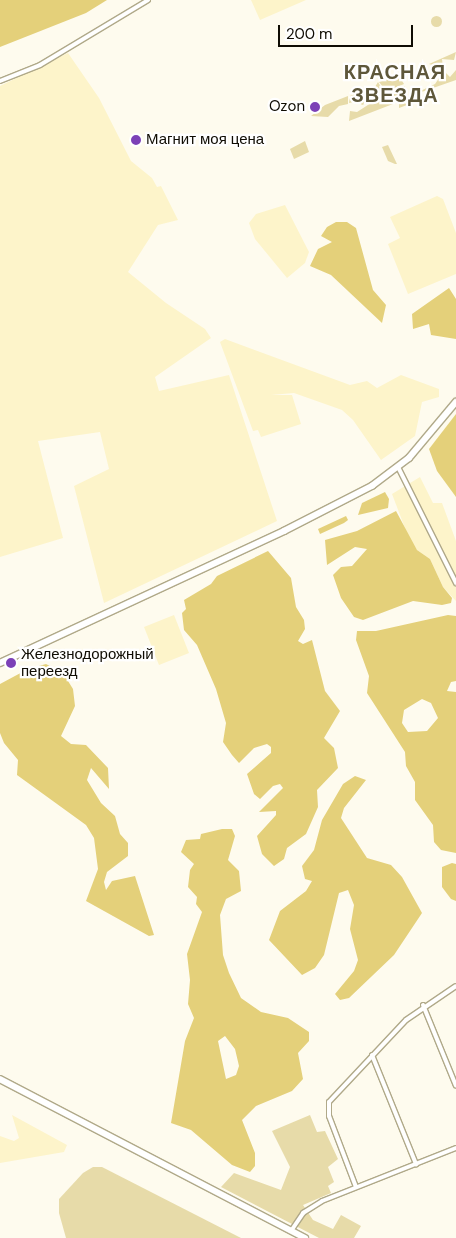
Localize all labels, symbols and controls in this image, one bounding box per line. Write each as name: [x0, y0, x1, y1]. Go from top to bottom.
scale bar: [281, 15, 416, 47]
text: 200 m: [286, 24, 332, 44]
district label: КРАСНАЯ ЗВЕЗДА: [343, 60, 447, 107]
place label: Ozon: [269, 98, 305, 116]
marker: Ozon: [309, 101, 321, 113]
place label: Магнит моя цена: [146, 131, 264, 149]
marker: Магнит моя цена: [130, 134, 142, 146]
place label: Железнодорожный переезд: [21, 645, 154, 680]
marker: Железнодорожный переезд: [5, 657, 17, 669]

